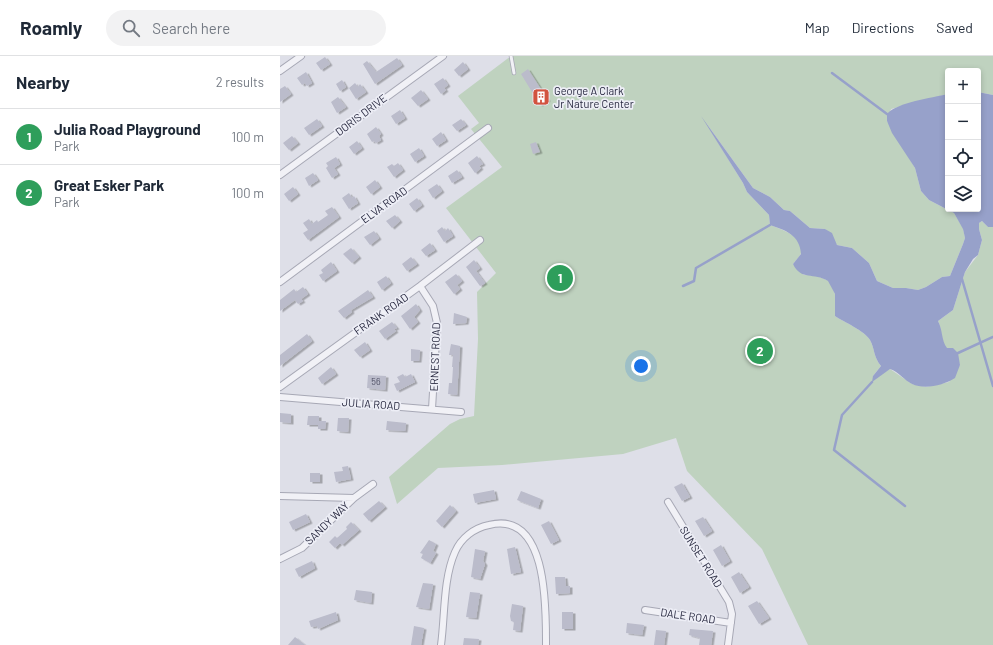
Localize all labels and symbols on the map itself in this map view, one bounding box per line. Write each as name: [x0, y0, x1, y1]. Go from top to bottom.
place label: George A Clark Jr Nature Center: [554, 84, 634, 110]
building icon: George A Clark Jr Nature Center: [531, 87, 551, 107]
street label: DORIS DRIVE: [332, 91, 389, 138]
street label: ELVA ROAD: [358, 183, 410, 226]
pin: 1: [547, 263, 573, 293]
street label: FRANK ROAD: [351, 290, 411, 337]
street label: ERNEST ROAD: [427, 322, 442, 392]
pin: 2: [747, 336, 773, 366]
your location: [631, 356, 651, 376]
house number: 56: [371, 376, 381, 387]
street label: JULIA ROAD: [341, 395, 401, 412]
street label: SANDY WAY: [302, 498, 351, 547]
street label: SUNSET ROAD: [677, 524, 725, 590]
street label: DALE ROAD: [660, 605, 717, 626]

